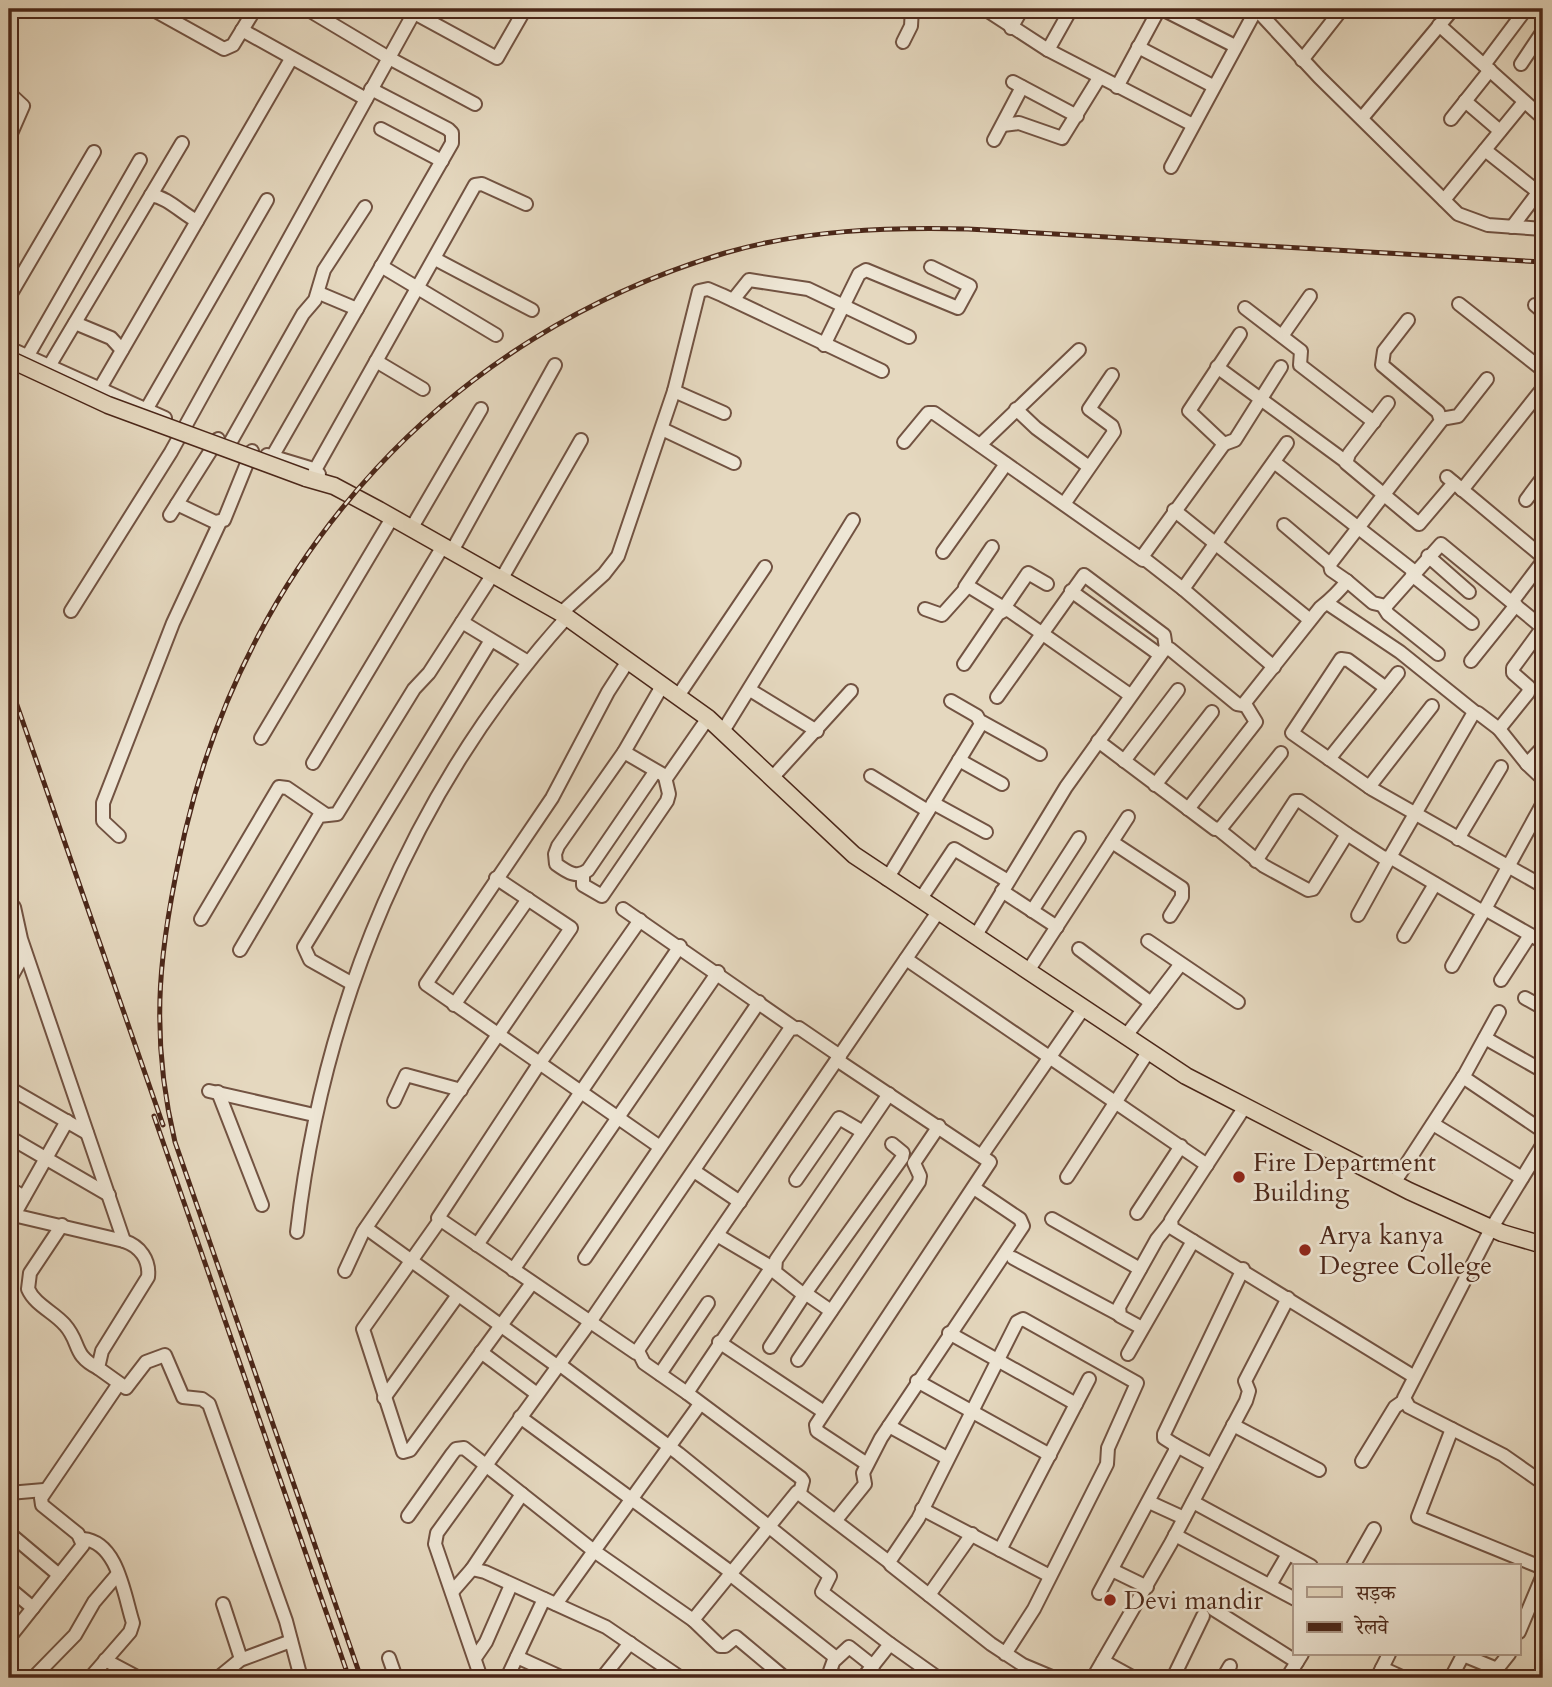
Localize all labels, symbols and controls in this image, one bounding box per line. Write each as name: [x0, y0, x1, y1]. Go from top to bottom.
place label: Fire Department Building: [1253, 1145, 1436, 1210]
marker: Fire Department Building: [1231, 1169, 1247, 1185]
place label: Arya kanya Degree College: [1319, 1218, 1492, 1283]
marker: Arya kanya Degree College: [1297, 1242, 1313, 1258]
legend: [1293, 1564, 1520, 1656]
text: सड़क: [1355, 1579, 1396, 1608]
place label: Devi mandir: [1124, 1583, 1264, 1618]
marker: Devi mandir: [1102, 1592, 1118, 1608]
text: रेलवे: [1353, 1613, 1390, 1642]

